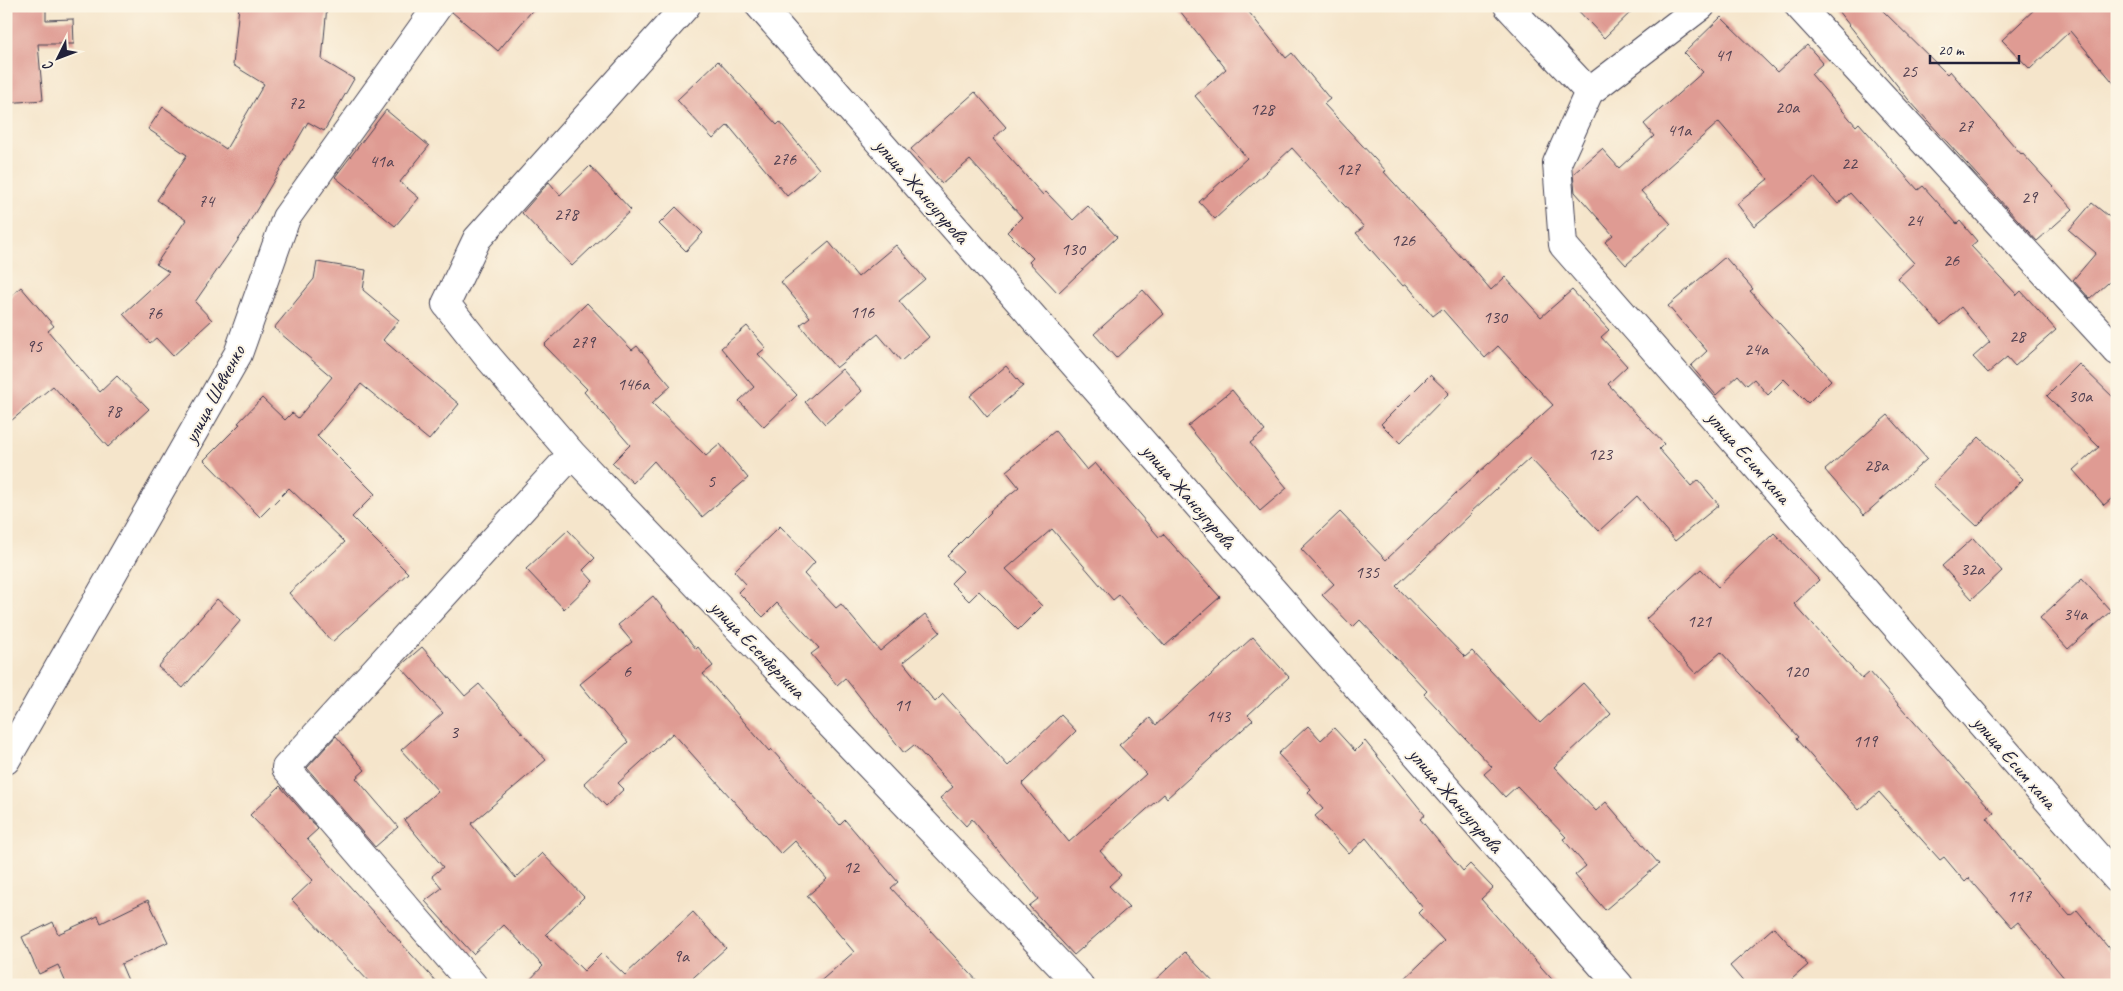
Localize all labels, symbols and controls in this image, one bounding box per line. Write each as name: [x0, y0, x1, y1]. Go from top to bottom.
north arrow: [32, 32, 82, 82]
scale bar: [1930, 32, 2019, 64]
text: 20 m: [1938, 41, 1965, 60]
house number: 41: [1715, 44, 1732, 66]
text: С: [39, 57, 57, 75]
house number: 25: [1901, 60, 1918, 82]
house number: 72: [288, 92, 306, 114]
house number: 20а: [1775, 96, 1800, 118]
house number: 128: [1250, 98, 1276, 120]
house number: 27: [1957, 115, 1974, 137]
house number: 41а: [1667, 119, 1692, 141]
street label: улица Жансугурова: [868, 133, 975, 251]
house number: 276: [772, 148, 797, 170]
house number: 41а: [369, 150, 394, 172]
house number: 22: [1841, 152, 1859, 174]
house number: 127: [1336, 158, 1361, 180]
house number: 29: [2021, 186, 2039, 208]
house number: 74: [198, 190, 216, 212]
house number: 278: [554, 203, 580, 225]
house number: 24: [1906, 209, 1924, 231]
house number: 126: [1391, 229, 1416, 251]
house number: 130: [1061, 238, 1087, 260]
house number: 26: [1943, 249, 1960, 271]
house number: 116: [850, 301, 875, 323]
house number: 76: [146, 302, 163, 324]
house number: 130: [1483, 306, 1509, 328]
house number: 28: [2009, 325, 2027, 347]
house number: 279: [571, 331, 597, 353]
house number: 95: [26, 335, 43, 357]
house number: 24а: [1744, 338, 1769, 360]
street label: улица Шевченко: [178, 340, 251, 448]
house number: 146а: [617, 373, 650, 395]
house number: 30а: [2068, 385, 2093, 407]
house number: 78: [105, 400, 123, 422]
street label: улица Есим хана: [1701, 405, 1797, 511]
street label: улица Жансугурова: [1135, 438, 1242, 556]
house number: 123: [1588, 443, 1614, 465]
house number: 28а: [1864, 454, 1889, 476]
house number: 5: [707, 470, 716, 492]
house number: 32а: [1960, 558, 1985, 580]
house number: 135: [1355, 561, 1380, 583]
street label: улица Есенберлина: [704, 594, 812, 705]
house number: 34а: [2063, 603, 2088, 625]
house number: 121: [1687, 610, 1712, 632]
house number: 6: [623, 660, 632, 682]
house number: 120: [1784, 660, 1810, 682]
house number: 11: [894, 694, 911, 716]
house number: 143: [1206, 705, 1232, 727]
street label: улица Есим хана: [1967, 710, 2063, 816]
house number: 3: [450, 721, 460, 743]
house number: 119: [1853, 730, 1879, 752]
street label: улица Жансугурова: [1402, 742, 1509, 860]
house number: 12: [843, 856, 861, 878]
house number: 117: [2007, 885, 2032, 907]
house number: 9а: [673, 945, 690, 967]

